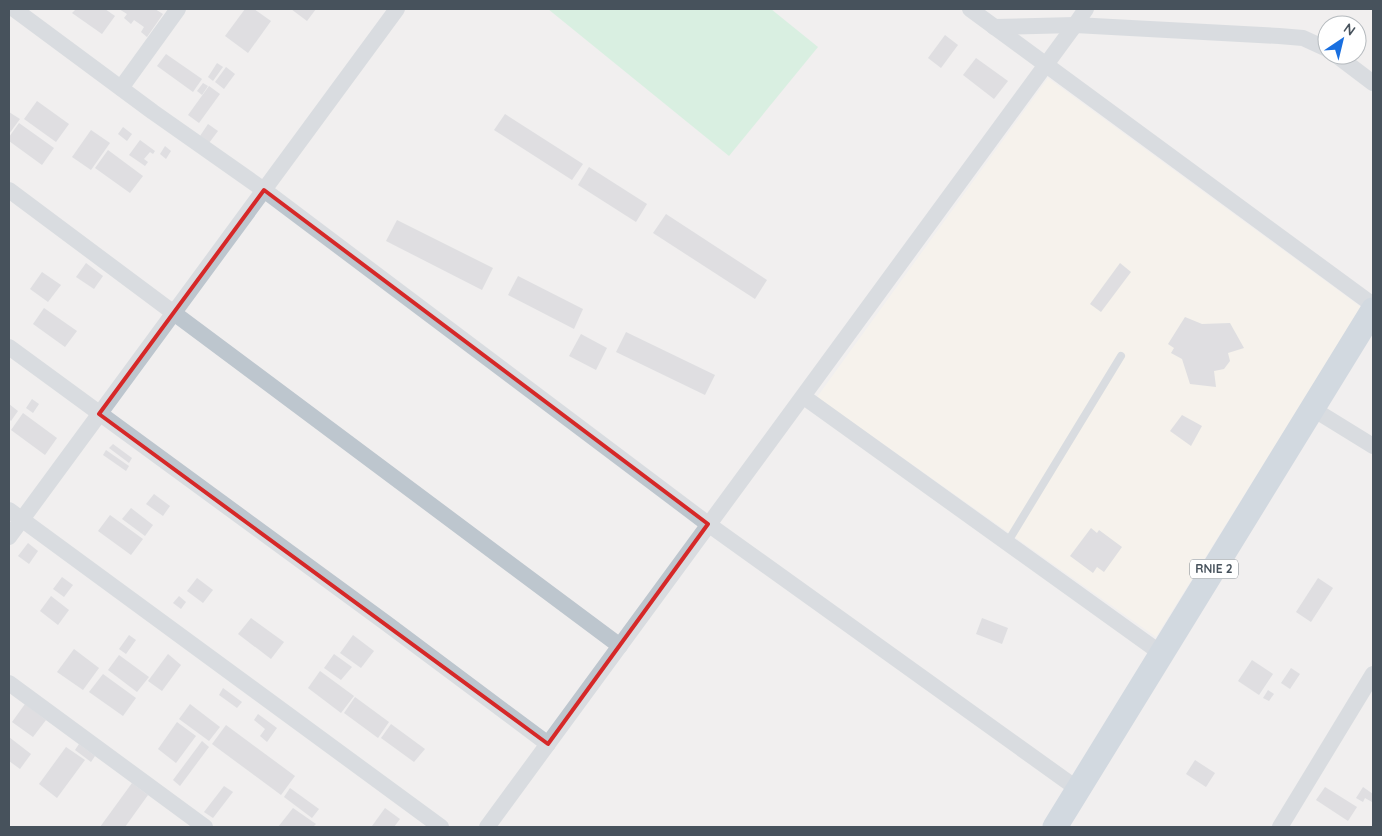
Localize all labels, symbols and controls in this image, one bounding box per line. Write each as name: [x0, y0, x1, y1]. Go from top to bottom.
north arrow: [1317, 15, 1367, 65]
text: N: [1340, 19, 1359, 40]
road number: RNIE 2: [1190, 560, 1238, 578]

